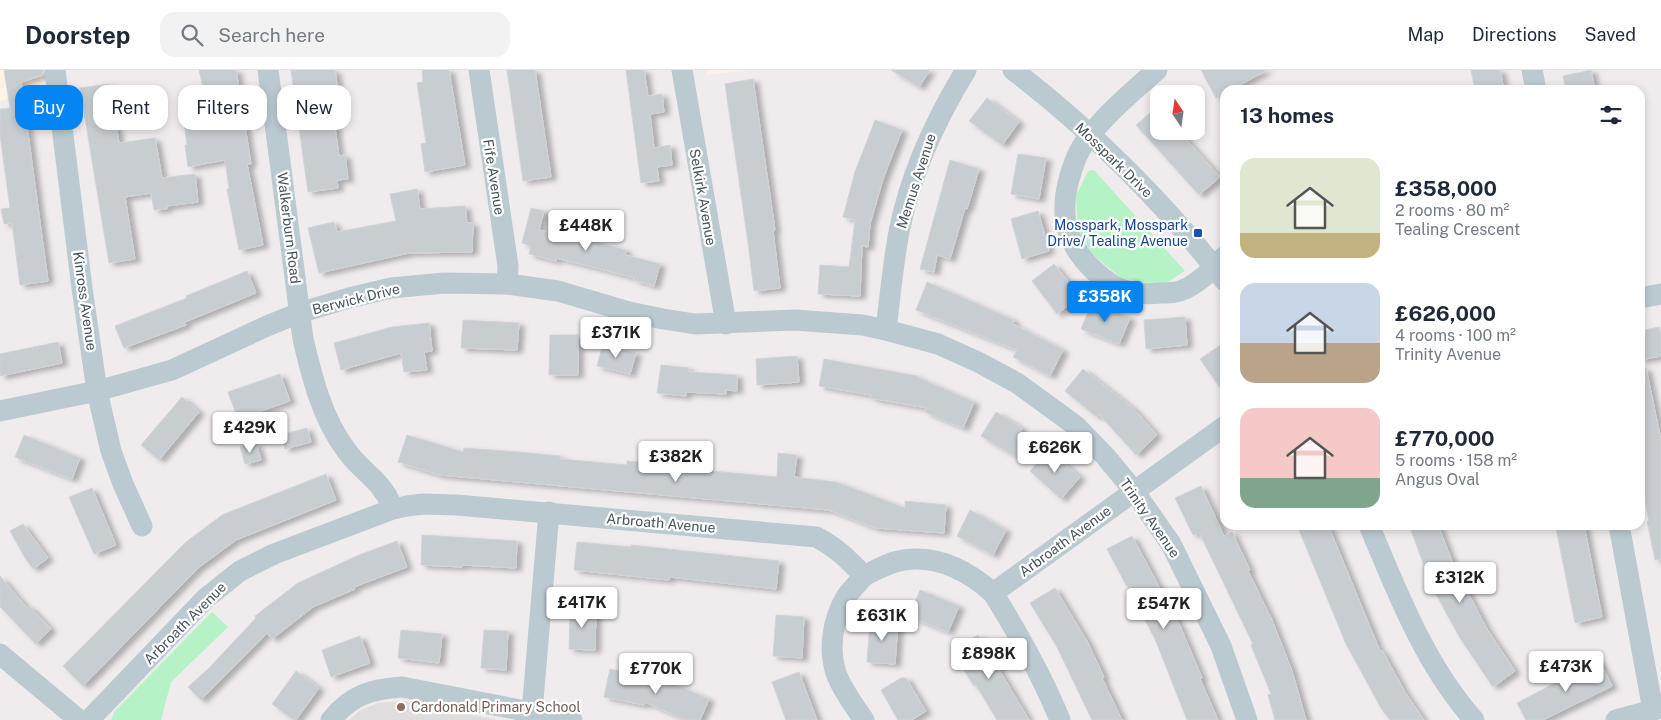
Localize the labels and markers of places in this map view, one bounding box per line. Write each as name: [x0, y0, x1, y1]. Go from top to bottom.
pin: £448K: [551, 210, 621, 252]
place label: Mosspark, Mosspark Drive/ Tealing Avenue: [1047, 217, 1188, 249]
marker: Mosspark, Mosspark Drive/ Tealing Avenue: [1192, 227, 1204, 239]
pin: £358K: [1070, 280, 1140, 323]
pin: £371K: [581, 316, 651, 359]
pin: £429K: [215, 412, 285, 454]
pin: £626K: [1020, 432, 1090, 474]
pin: £382K: [641, 440, 711, 483]
pin: £312K: [1425, 562, 1495, 604]
pin: £417K: [547, 586, 617, 629]
pin: £547K: [1129, 588, 1199, 630]
pin: £631K: [847, 600, 917, 642]
pin: £898K: [954, 638, 1024, 680]
pin: £473K: [1531, 650, 1601, 693]
pin: £770K: [621, 652, 691, 695]
place label: Cardonald Primary School: [411, 699, 581, 715]
marker: Cardonald Primary School: [395, 701, 407, 713]

